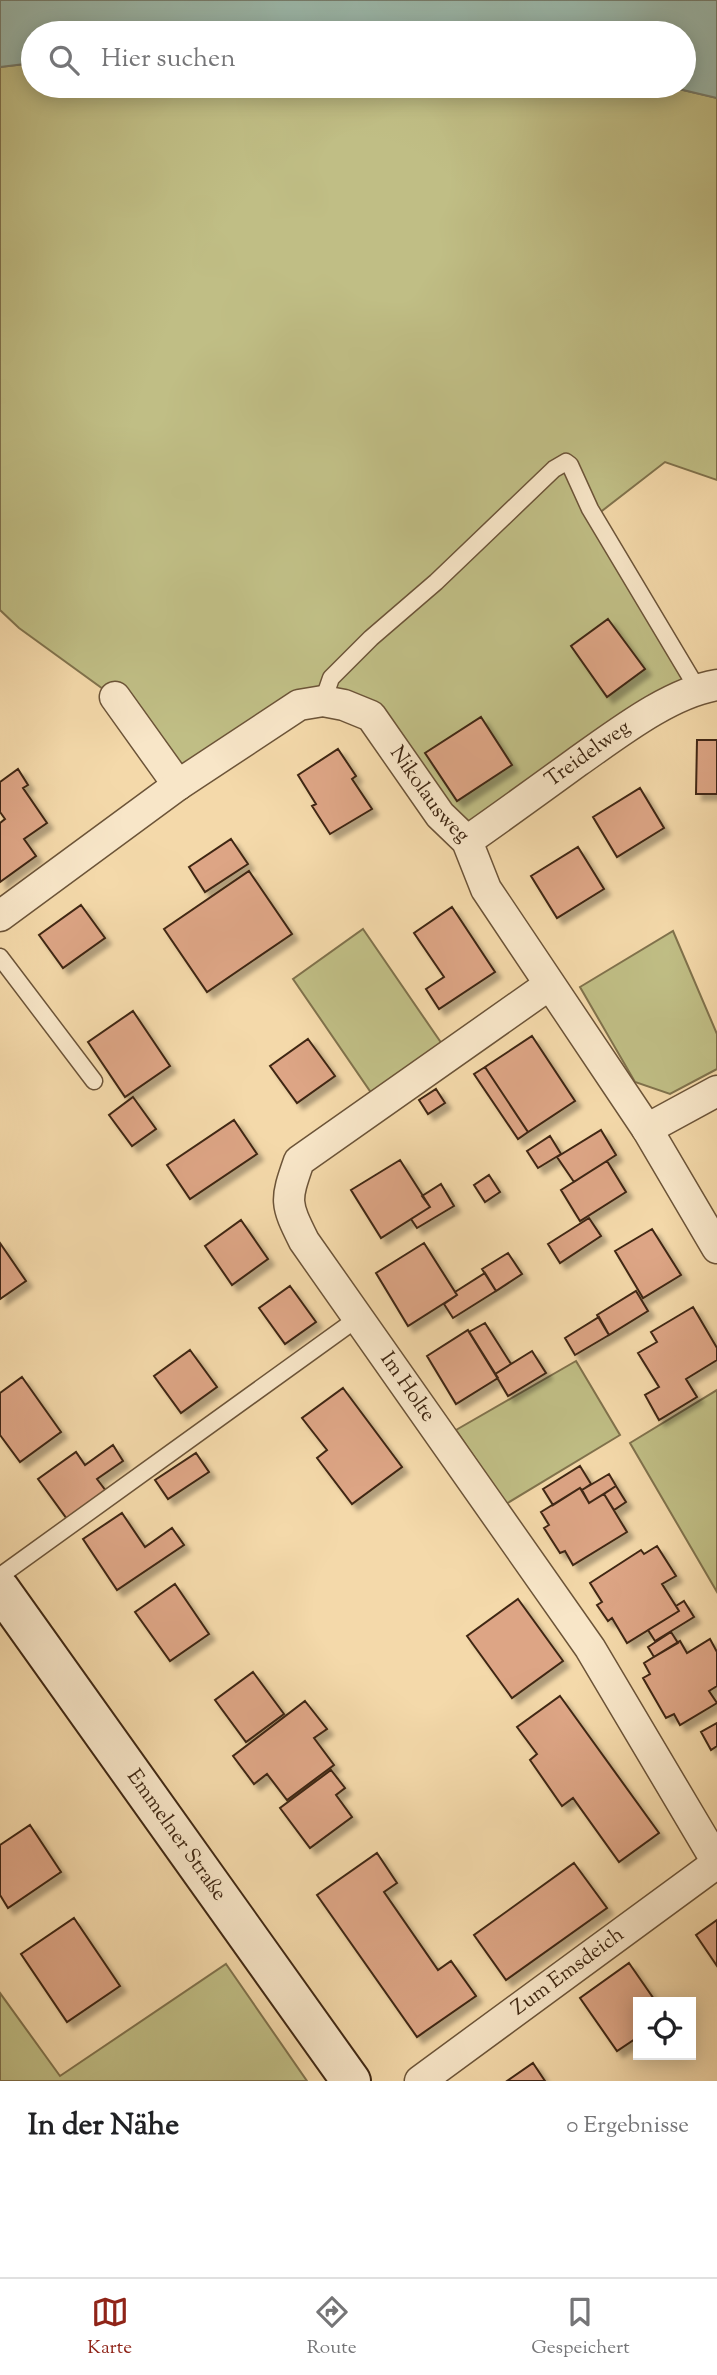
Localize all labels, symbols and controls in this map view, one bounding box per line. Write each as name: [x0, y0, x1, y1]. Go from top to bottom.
search box: [21, 21, 696, 98]
icon: search: [45, 41, 83, 79]
text: Hier suchen: [101, 41, 236, 78]
street label: Treidelweg: [539, 714, 637, 795]
street label: Nikolausweg: [382, 740, 476, 850]
street label: Im Holte: [372, 1346, 442, 1428]
street label: Emmelner Straße: [119, 1764, 233, 1908]
street label: Zum Emsdeich: [506, 1921, 631, 2024]
map controls: [633, 1997, 696, 2060]
button: locate: [633, 1997, 696, 2060]
text: In der Nähe: [28, 2105, 179, 2148]
text: 0 Ergebnisse: [566, 2110, 689, 2143]
tab: Karte: [87, 2293, 132, 2362]
tab: Route: [307, 2293, 357, 2362]
tab: Gespeichert: [531, 2293, 630, 2362]

